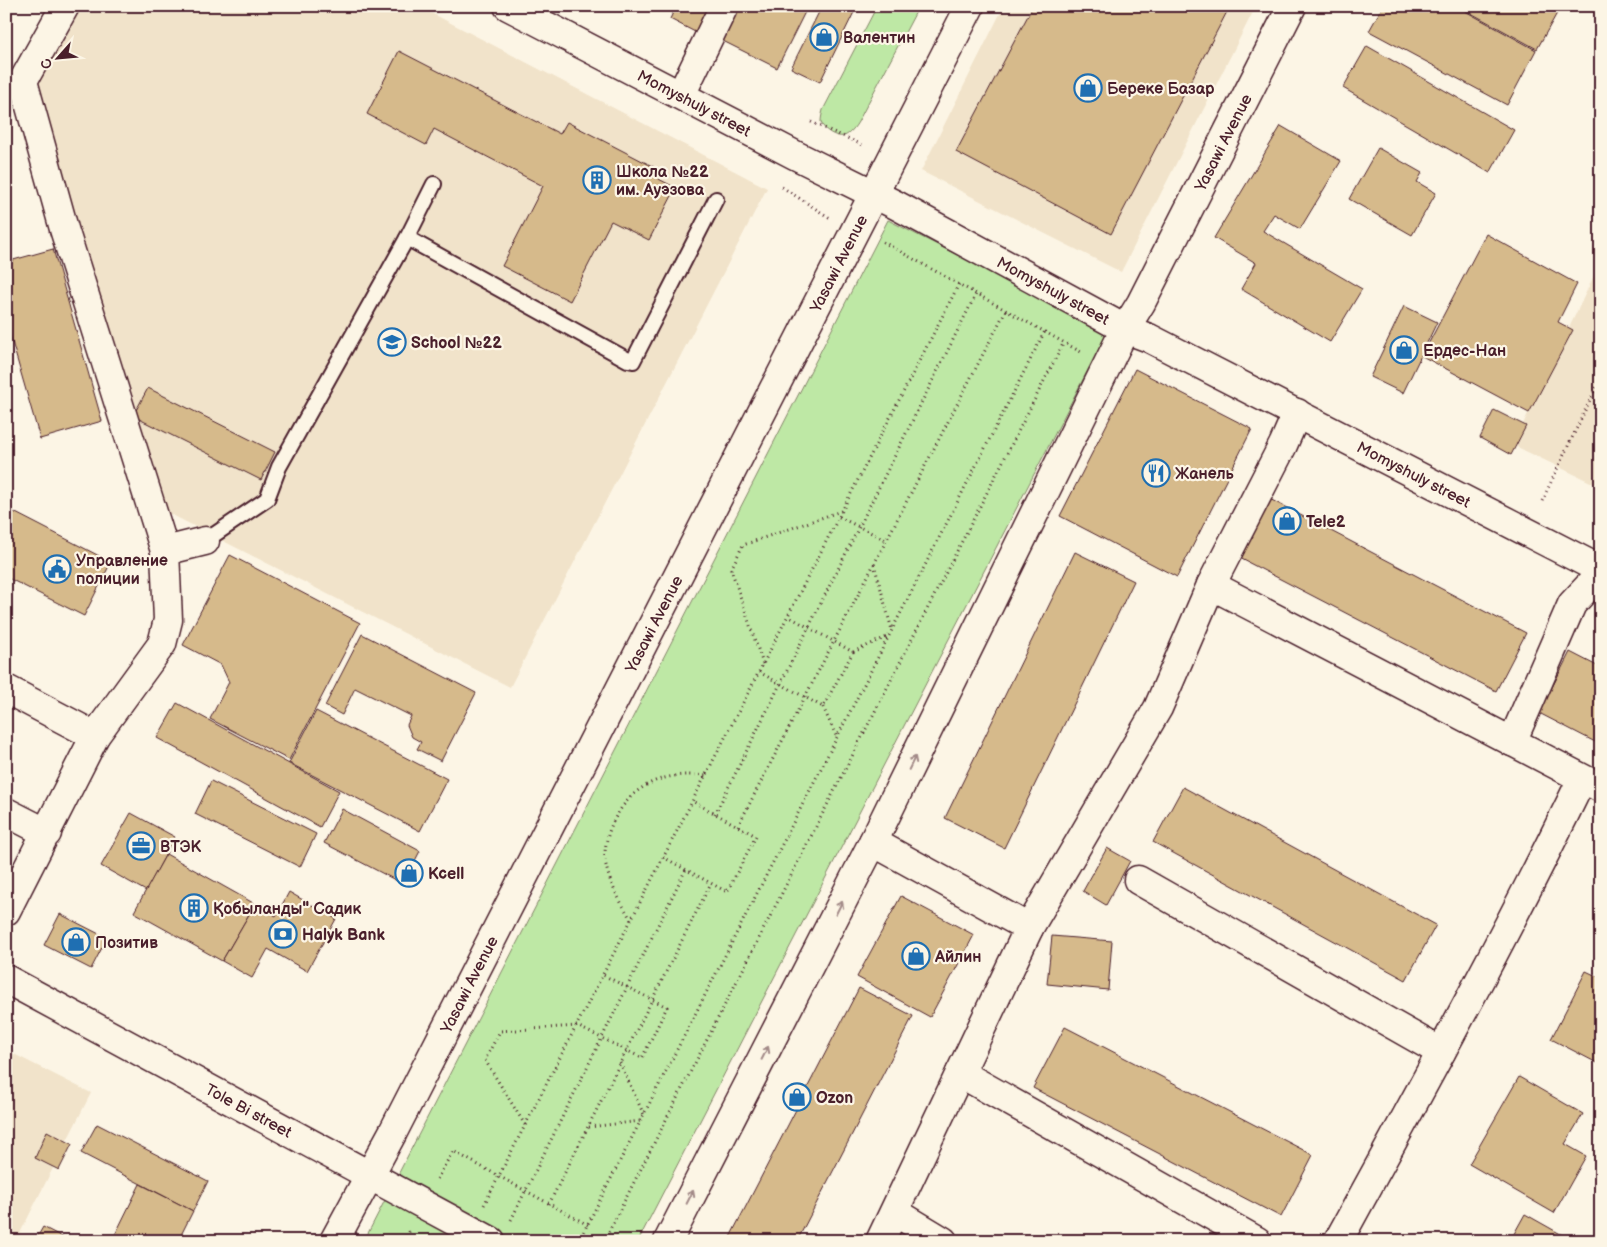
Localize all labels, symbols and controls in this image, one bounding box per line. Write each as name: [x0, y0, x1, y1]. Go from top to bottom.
shop icon: Валентин: [809, 22, 839, 52]
place label: Валентин: [843, 29, 915, 48]
north arrow: [32, 32, 82, 82]
text: С: [37, 55, 57, 72]
street label: Momyshuly street: [634, 67, 754, 141]
shop icon: Береке Базар: [1073, 73, 1103, 103]
place label: Береке Базар: [1107, 80, 1215, 99]
street label: Yasawi Avenue: [1191, 91, 1257, 196]
place label: Школа №22 им. Ауэзова: [616, 163, 709, 200]
building icon: Школа №22 им. Ауэзова: [582, 165, 612, 195]
street label: Yasawi Avenue: [806, 212, 872, 317]
street label: Momyshuly street: [993, 253, 1112, 330]
school or university icon: School №22: [377, 327, 407, 357]
place label: School №22: [411, 334, 502, 353]
shop icon: Ердес-Нан: [1389, 335, 1419, 365]
place label: Ердес-Нан: [1423, 342, 1506, 361]
street label: Momyshuly street: [1353, 438, 1473, 512]
restaurant icon: Жанель: [1141, 458, 1171, 488]
place label: Жанель: [1175, 465, 1235, 484]
shop icon: Tele2: [1272, 506, 1302, 536]
place label: Tele2: [1306, 513, 1346, 532]
place label: Управление полиции: [76, 552, 168, 589]
public building icon: Управление полиции: [42, 554, 72, 584]
street label: Yasawi Avenue: [622, 572, 688, 677]
one-way arrow: [908, 756, 917, 771]
office icon: ВТЭК: [126, 831, 156, 861]
place label: ВТЭК: [160, 838, 201, 857]
shop icon: Kcell: [394, 858, 424, 888]
place label: Kcell: [428, 865, 464, 884]
building icon: Қобыланды" Садик: [179, 893, 209, 923]
place label: Қобыланды" Садик: [213, 900, 362, 919]
one-way arrow: [834, 901, 844, 916]
bank icon: Halyk Bank: [268, 919, 298, 949]
place label: Halyk Bank: [302, 926, 385, 945]
shop icon: Позитив: [61, 927, 91, 957]
street label: Yasawi Avenue: [437, 933, 503, 1038]
place label: Позитив: [95, 934, 158, 953]
shop icon: Айлин: [901, 941, 931, 971]
place label: Айлин: [934, 948, 981, 967]
one-way arrow: [761, 1046, 770, 1061]
street label: Tole Bi street: [202, 1080, 295, 1143]
shop icon: Ozon: [782, 1082, 812, 1112]
place label: Ozon: [816, 1089, 853, 1108]
one-way arrow: [685, 1190, 695, 1205]

